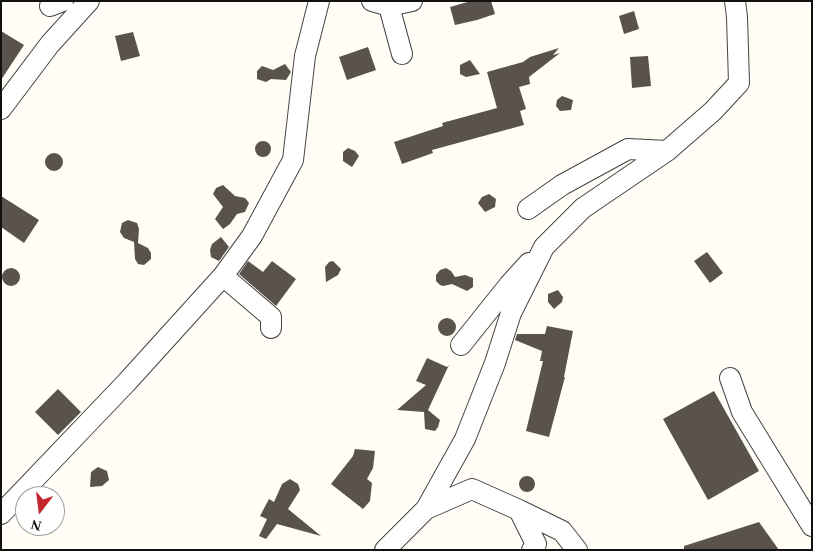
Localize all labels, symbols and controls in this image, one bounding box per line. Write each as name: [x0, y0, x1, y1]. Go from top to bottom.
north arrow: [15, 486, 65, 536]
text: N: [29, 516, 43, 534]

